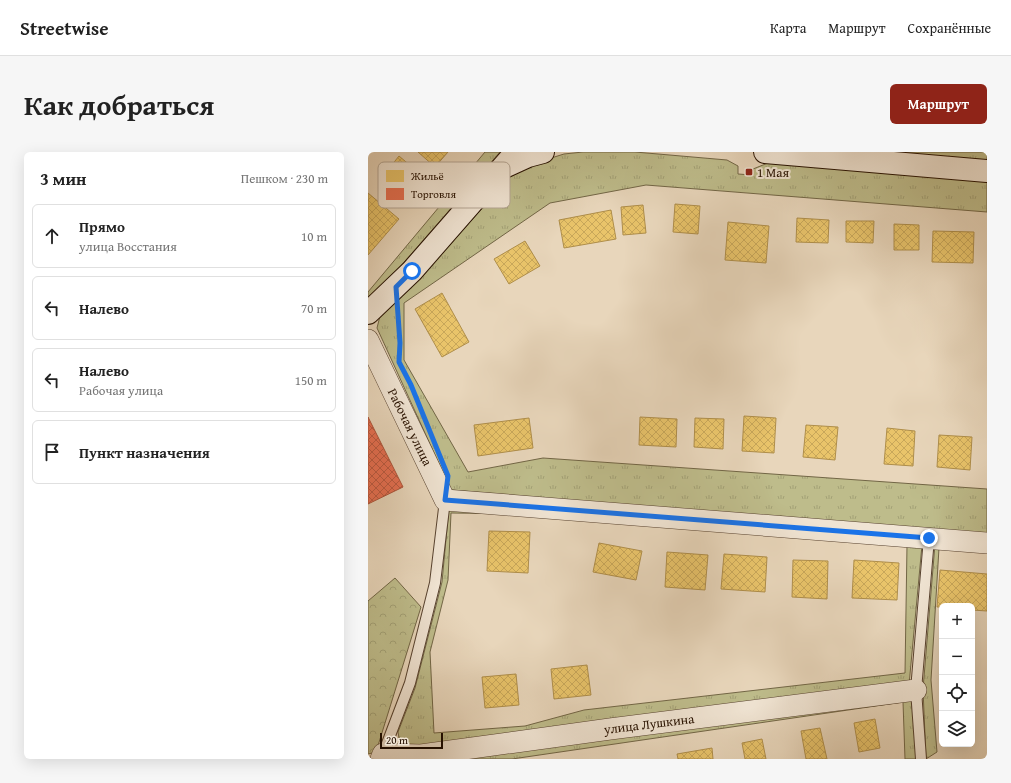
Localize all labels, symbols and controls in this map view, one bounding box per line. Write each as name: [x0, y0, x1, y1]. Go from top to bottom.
text: Streetwise: [20, 14, 109, 42]
text: Карта: [770, 18, 806, 38]
text: Маршрут: [828, 18, 886, 38]
text: Сохранённые: [908, 18, 991, 38]
text: Как добраться: [24, 84, 214, 125]
button: Маршрут: [890, 84, 987, 124]
legend: [378, 162, 510, 208]
place label: 1 Мая: [757, 163, 790, 182]
text: 3 мин: [40, 166, 86, 191]
marker: 1 Мая: [744, 167, 754, 177]
text: Жильё: [410, 168, 444, 184]
text: Пешком · 230 m: [241, 169, 328, 188]
text: Торговля: [411, 186, 456, 202]
text: Прямо: [79, 216, 125, 237]
icon: ahead: [41, 225, 63, 247]
text: 10 m: [301, 227, 327, 246]
text: улица Восстания: [79, 237, 177, 256]
route start: [403, 262, 421, 280]
icon: left: [41, 297, 63, 319]
text: Налево: [79, 298, 129, 319]
text: 70 m: [301, 299, 327, 318]
text: Налево: [79, 360, 129, 381]
icon: left: [41, 369, 63, 391]
text: 150 m: [295, 371, 327, 390]
text: Рабочая улица: [79, 381, 163, 400]
street label: Рабочая улица: [383, 385, 437, 470]
icon: arrive: [41, 441, 63, 463]
text: Пункт назначения: [79, 442, 210, 463]
route end: [920, 529, 938, 547]
map controls: [939, 603, 975, 747]
button: +: [939, 603, 975, 639]
button: −: [939, 639, 975, 675]
button: locate: [939, 675, 975, 711]
street label: улица Лушкина: [602, 709, 696, 739]
button: layers: [939, 711, 975, 747]
scale bar: [380, 731, 443, 750]
text: 20 m: [386, 732, 408, 748]

